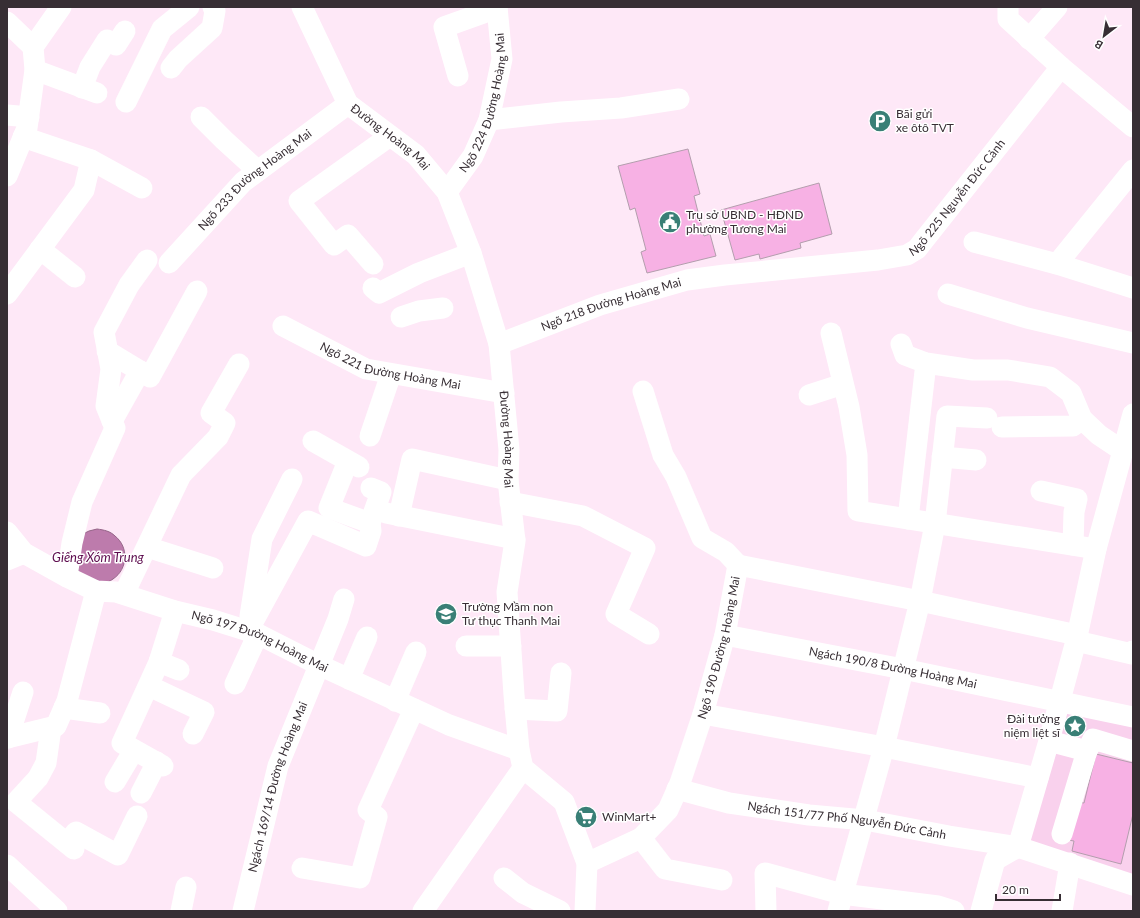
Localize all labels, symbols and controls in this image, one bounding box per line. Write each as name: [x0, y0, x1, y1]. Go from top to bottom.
north arrow: [1084, 16, 1124, 56]
street label: Ngõ 224 Đường Hoàng Mai: [456, 32, 509, 175]
text: B: [1092, 38, 1105, 52]
street label: Đường Hoàng Mai: [348, 100, 433, 173]
place label: Bãi gửi xe ôtô TVT: [896, 106, 954, 135]
parking icon: Bãi gửi xe ôtô TVT: [867, 108, 893, 134]
street label: Ngõ 233 Đường Hoàng Mai: [195, 126, 314, 233]
street label: Ngõ 225 Nguyễn Đức Cảnh: [906, 136, 1008, 259]
place label: Trụ sở UBND - HĐND phường Tương Mai: [686, 207, 803, 236]
public building icon: Trụ sở UBND - HĐND phường Tương Mai: [657, 209, 683, 235]
street label: Ngõ 218 Đường Hoàng Mai: [539, 274, 683, 334]
street label: Ngõ 221 Đường Hoàng Mai: [318, 339, 462, 392]
street label: Đường Hoàng Mai: [496, 390, 517, 489]
water label: Giếng Xóm Trung: [52, 549, 145, 565]
street label: Ngõ 190 Đường Hoàng Mai: [694, 575, 743, 721]
place label: Trường Mầm non Tư thục Thanh Mai: [462, 599, 560, 628]
school or university icon: Trường Mầm non Tư thục Thanh Mai: [433, 601, 459, 627]
street label: Ngõ 197 Đường Hoàng Mai: [190, 607, 331, 675]
street label: Ngách 190/8 Đường Hoàng Mai: [808, 643, 978, 691]
street label: Ngách 169/14 Đường Hoàng Mai: [245, 699, 310, 874]
place label: Đài tưởng niệm liệt sĩ: [1004, 711, 1061, 740]
place icon: Đài tưởng niệm liệt sĩ: [1062, 713, 1088, 739]
street label: Ngách 151/77 Phố Nguyễn Đức Cảnh: [746, 798, 947, 842]
supermarket icon: WinMart+: [573, 804, 599, 830]
place label: WinMart+: [602, 809, 656, 824]
scale bar: [996, 876, 1060, 902]
text: 20 m: [1002, 882, 1029, 897]

